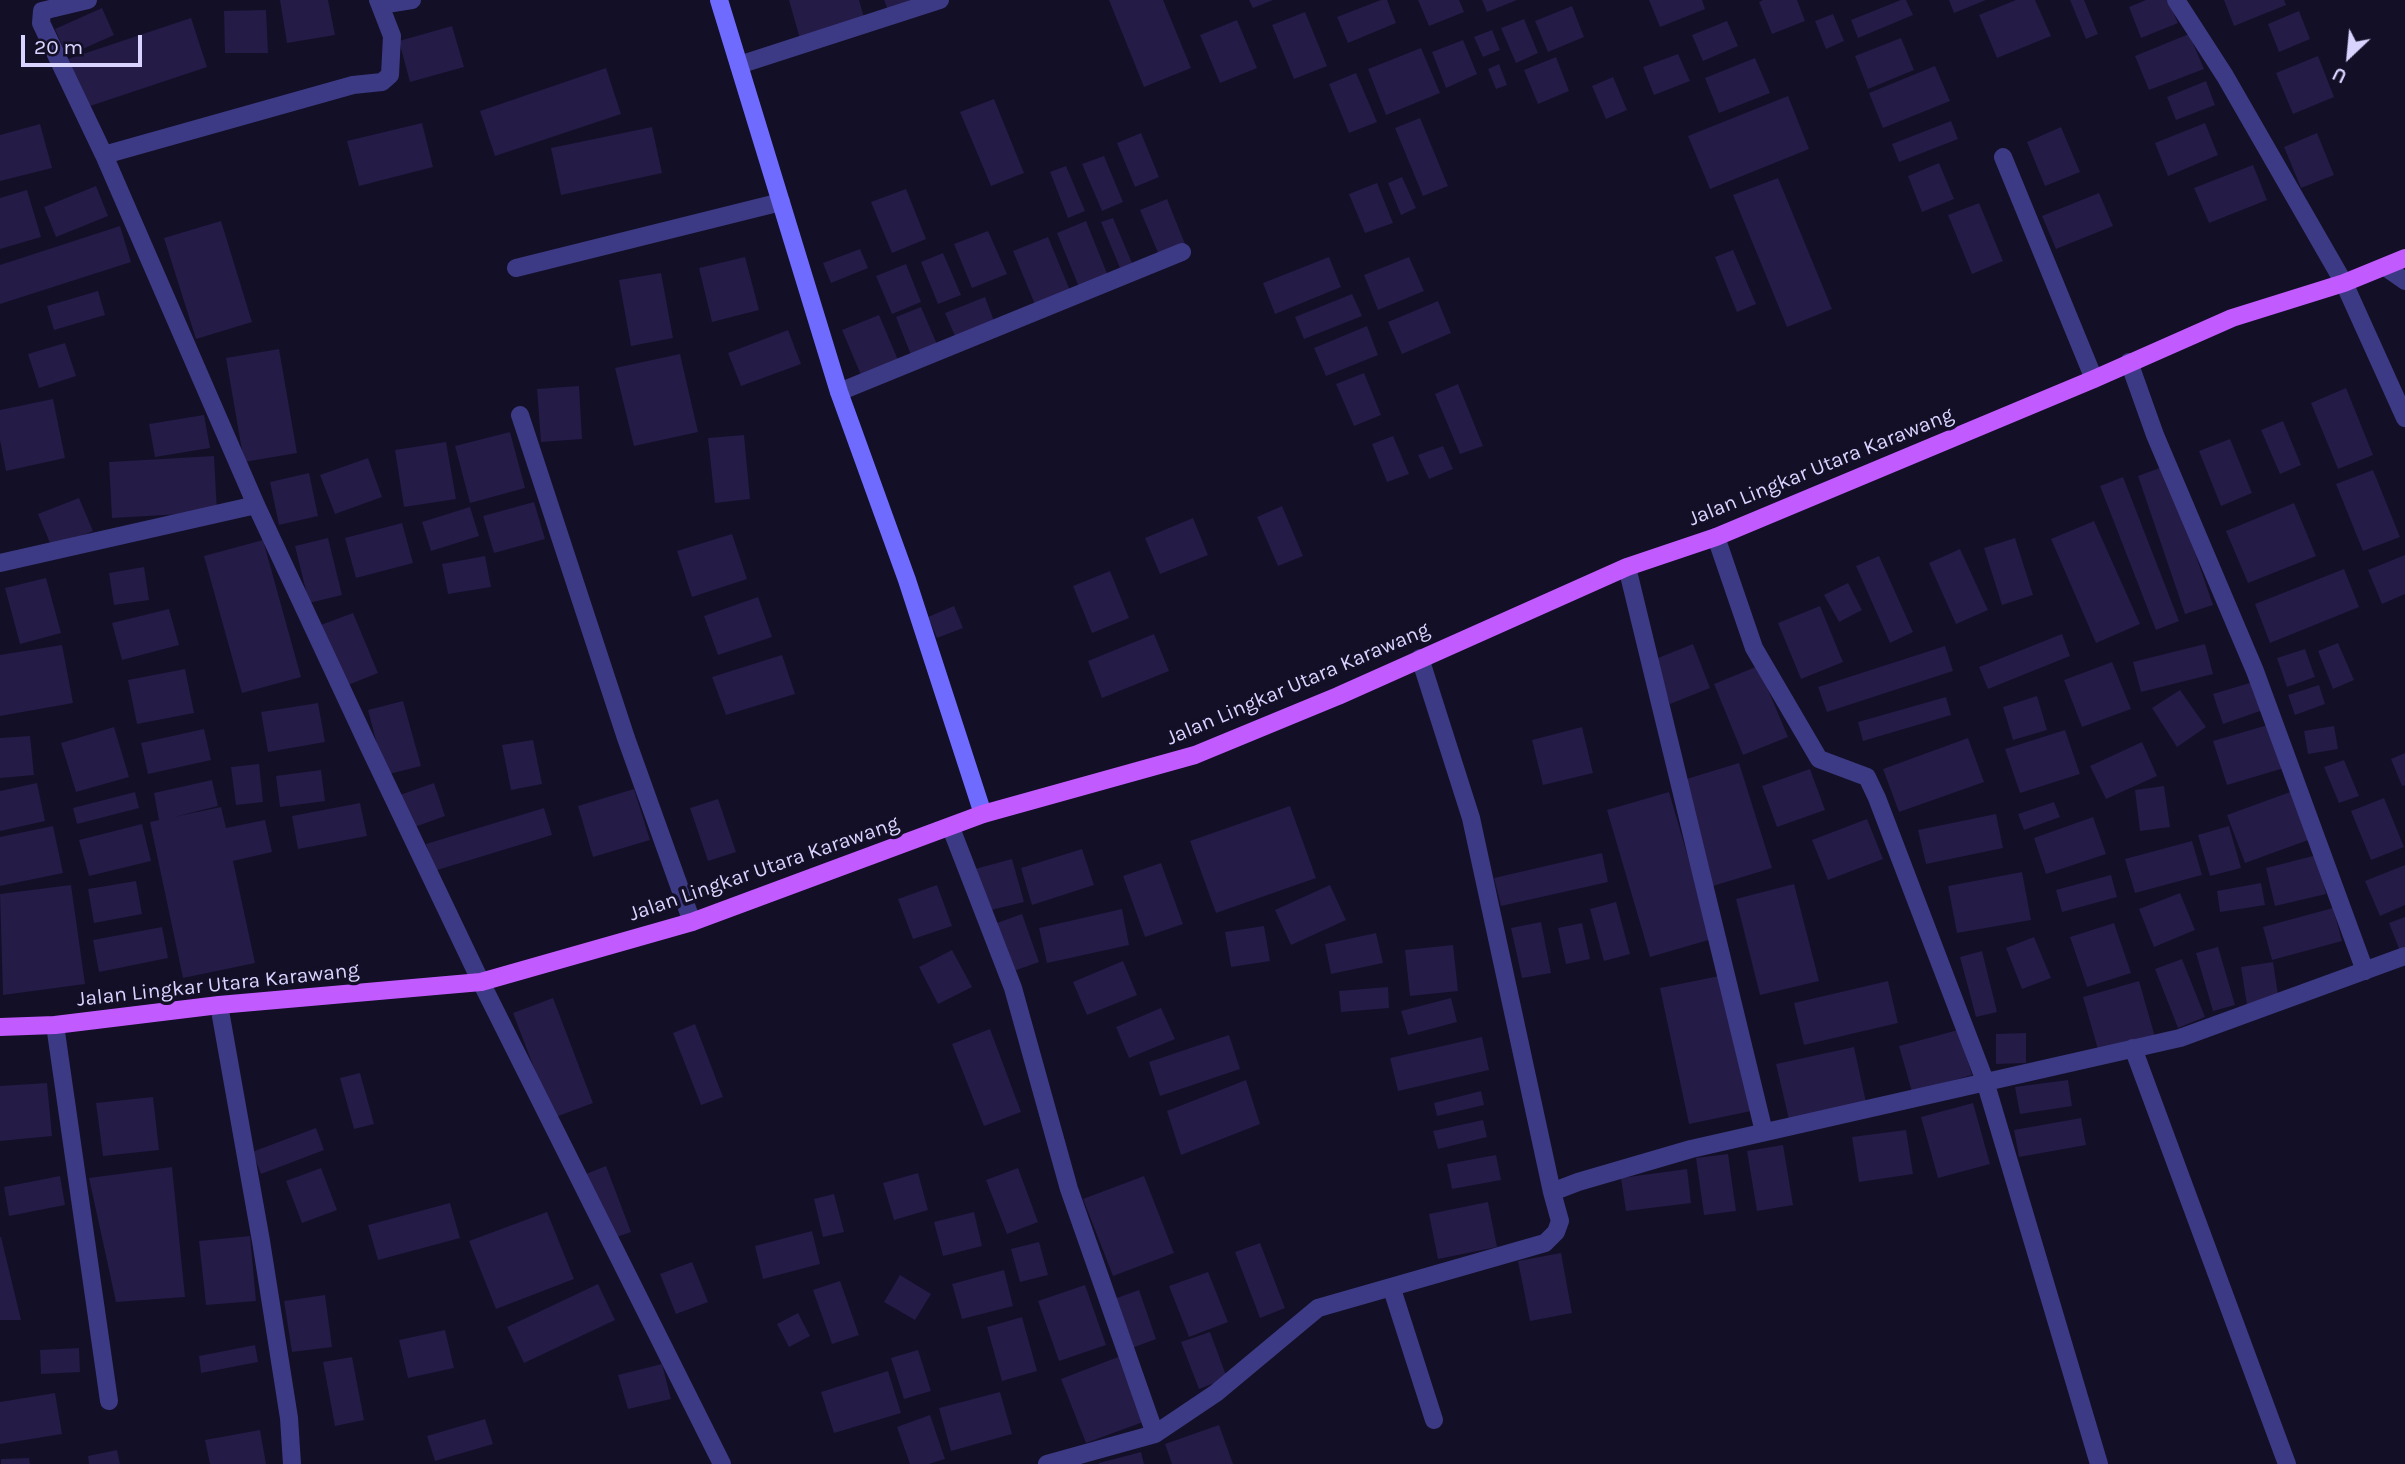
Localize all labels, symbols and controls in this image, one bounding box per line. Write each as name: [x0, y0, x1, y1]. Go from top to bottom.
scale bar: [24, 21, 145, 65]
north arrow: [2314, 21, 2384, 91]
text: 20 m: [34, 35, 83, 59]
text: U: [2329, 62, 2351, 88]
street label: Jalan Lingkar Utara Karawang: [1685, 402, 1957, 532]
street label: Jalan Lingkar Utara Karawang: [1162, 617, 1434, 751]
street label: Jalan Lingkar Utara Karawang: [626, 811, 902, 927]
street label: Jalan Lingkar Utara Karawang: [76, 958, 360, 1012]

